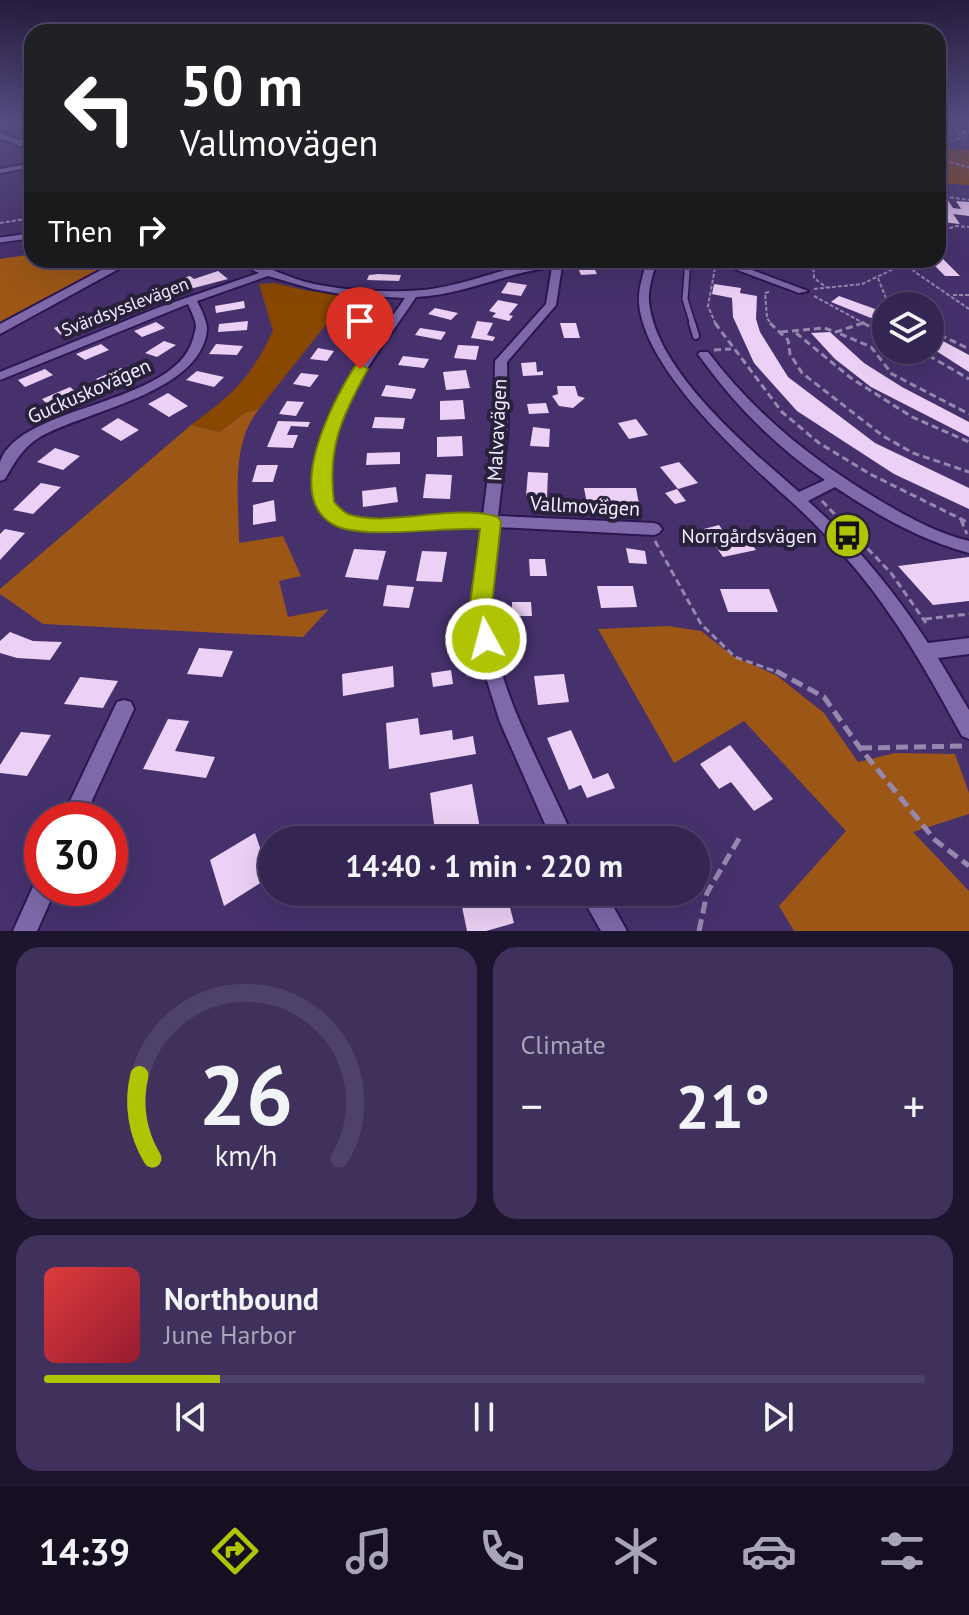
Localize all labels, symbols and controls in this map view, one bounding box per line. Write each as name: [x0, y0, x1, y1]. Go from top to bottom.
text: 50 m: [180, 49, 303, 121]
icon: left: [48, 56, 152, 160]
text: Vallmovägen: [180, 119, 378, 166]
icon: right: [129, 208, 173, 252]
text: Then: [48, 211, 113, 250]
street label: Svärdsysslevägen: [58, 272, 192, 341]
pin: [326, 287, 394, 369]
map controls: [872, 292, 944, 364]
button: layers: [872, 292, 944, 364]
icon: arrive: [338, 299, 382, 343]
street label: Guckuskovägen: [23, 352, 155, 430]
street label: Malvavägen: [481, 378, 513, 482]
street label: Vallmovägen: [528, 490, 641, 522]
bus stop icon: Norrgårdsvägen: [824, 512, 872, 560]
place label: Norrgårdsvägen: [681, 523, 817, 549]
position arrow: [444, 597, 528, 681]
speed limit sign: 30: [24, 802, 128, 906]
text: 14:40 · 1 min · 220 m: [345, 846, 623, 885]
text: Climate: [521, 1028, 606, 1061]
text: 26: [199, 1040, 293, 1148]
text: 21°: [676, 1067, 770, 1145]
text: −: [521, 1077, 543, 1134]
text: +: [903, 1077, 925, 1134]
text: km/h: [215, 1137, 278, 1174]
text: Northbound: [164, 1279, 319, 1318]
text: June Harbor: [164, 1318, 296, 1351]
icon: previous: [169, 1395, 213, 1439]
icon: pause: [462, 1395, 506, 1439]
icon: next: [756, 1395, 800, 1439]
icon: directions: [207, 1523, 263, 1579]
icon: music: [341, 1523, 397, 1579]
icon: phone: [474, 1523, 530, 1579]
icon: climate: [608, 1523, 664, 1579]
icon: car: [741, 1523, 797, 1579]
icon: filters: [874, 1523, 930, 1579]
text: 14:39: [39, 1528, 130, 1575]

